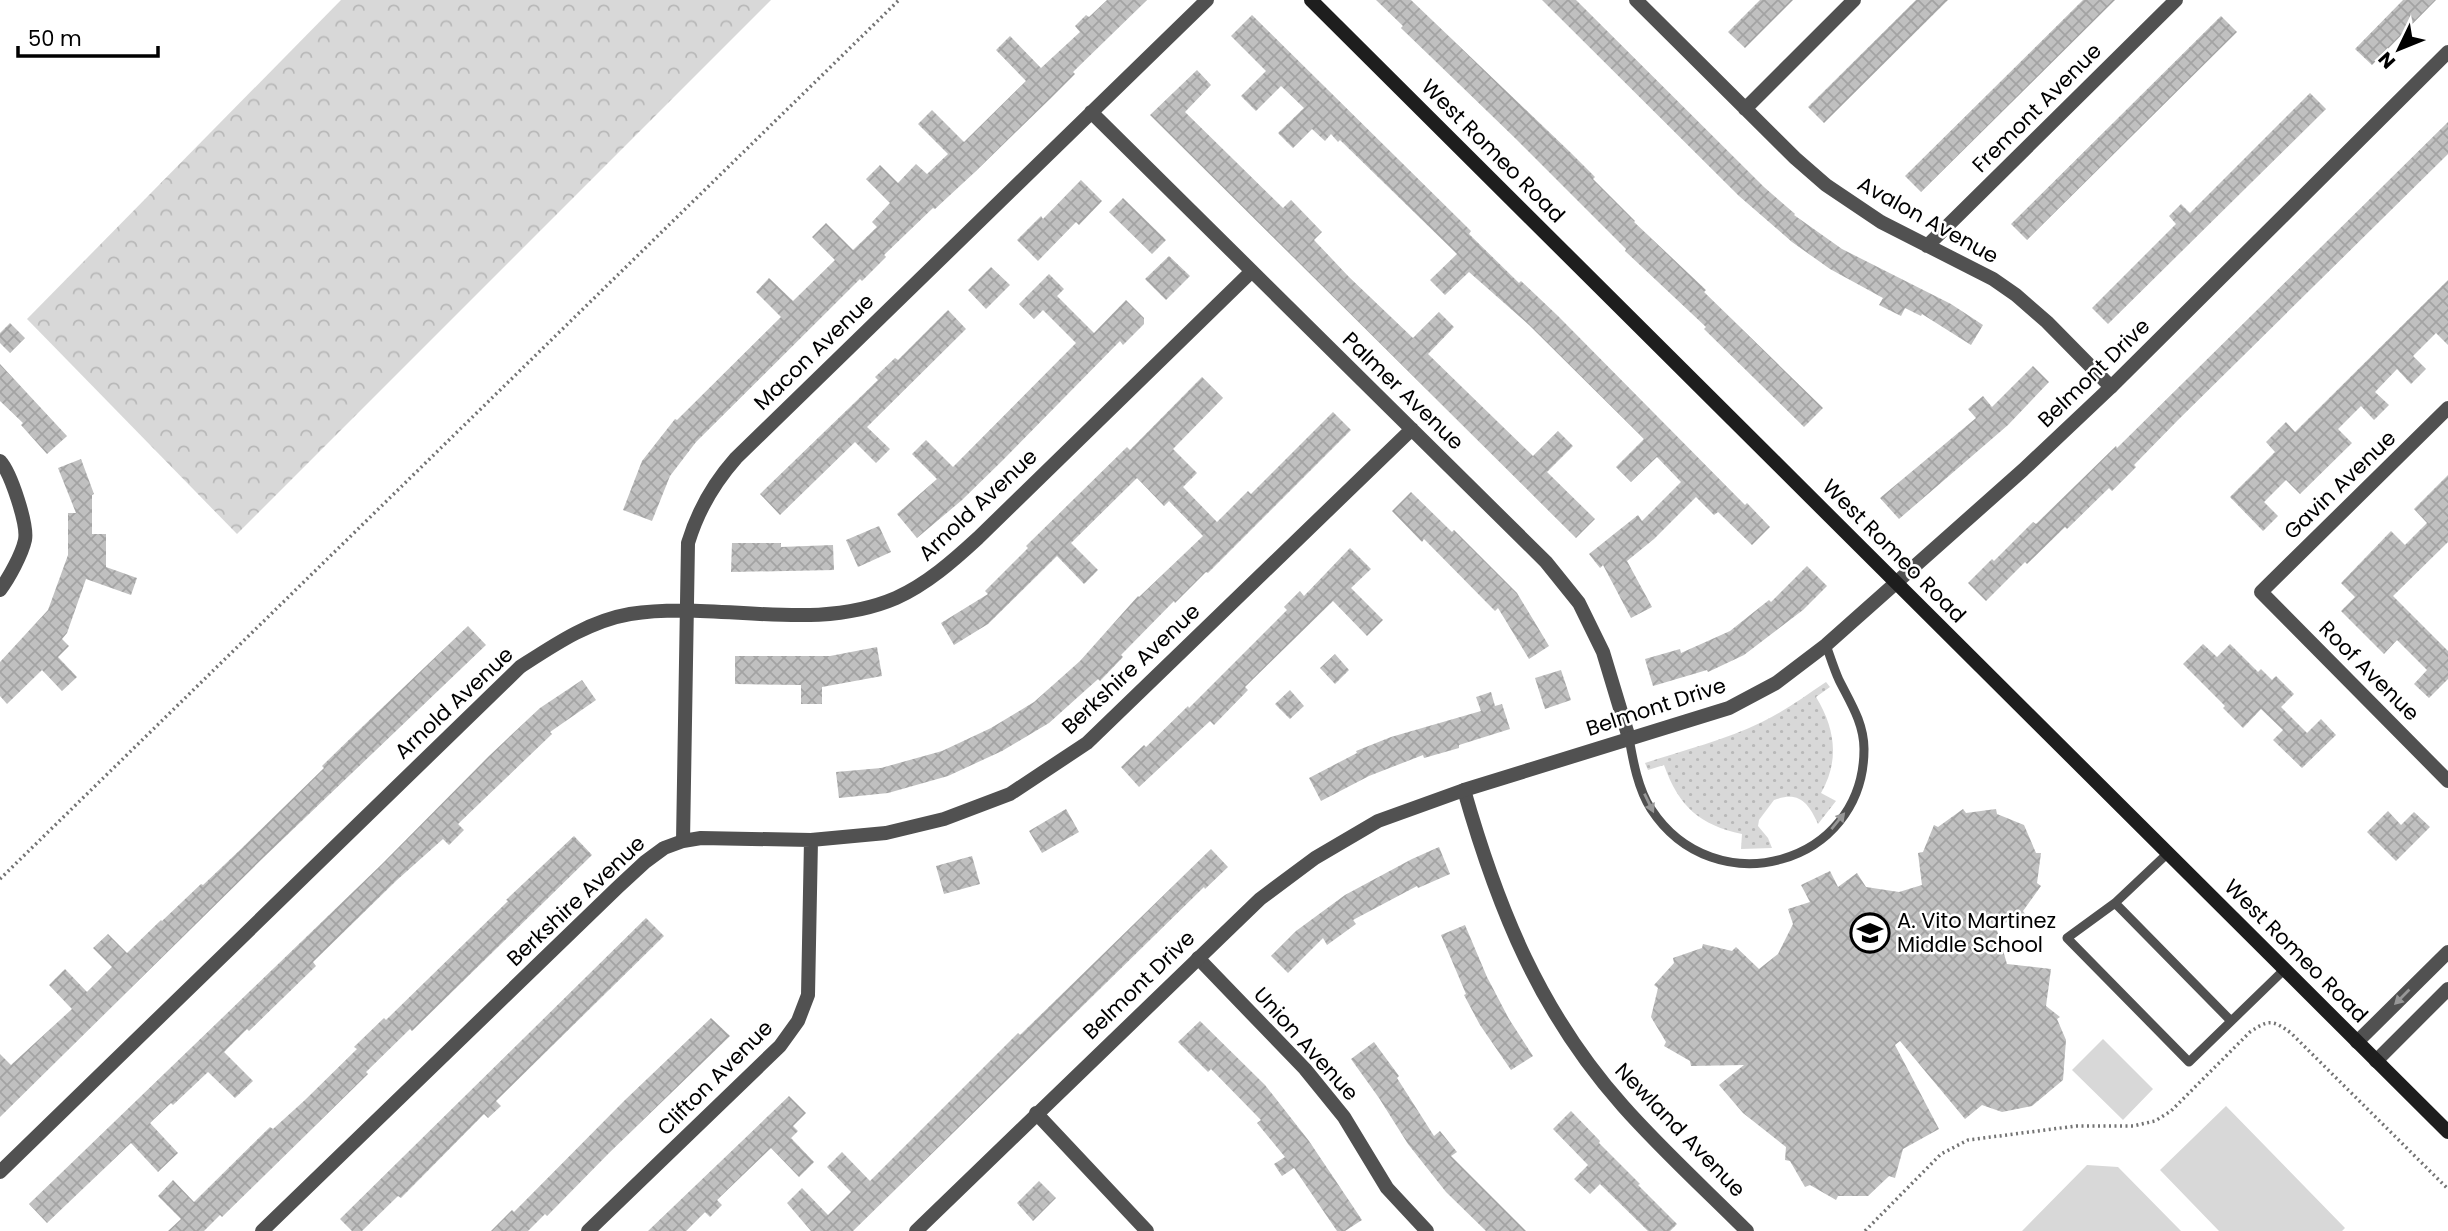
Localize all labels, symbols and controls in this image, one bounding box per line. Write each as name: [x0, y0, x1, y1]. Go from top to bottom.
scale bar: [18, 14, 158, 58]
north arrow: [2364, 14, 2434, 84]
text: 50 m: [28, 24, 82, 53]
street label: Fremont Avenue: [1966, 37, 2108, 179]
text: N: [2372, 46, 2402, 75]
street label: West Romeo Road: [1415, 72, 1572, 229]
street label: Avalon Avenue: [1853, 169, 2004, 270]
street label: Macon Avenue: [747, 287, 880, 416]
street label: Belmont Drive: [2031, 312, 2156, 434]
street label: Palmer Avenue: [1336, 325, 1470, 456]
street label: Gavin Avenue: [2277, 424, 2402, 546]
street label: Arnold Avenue: [912, 442, 1043, 567]
street label: West Romeo Road: [1816, 472, 1973, 629]
street label: Berkshire Avenue: [1055, 597, 1206, 740]
street label: Roof Avenue: [2313, 614, 2426, 727]
street label: Arnold Avenue: [388, 640, 519, 765]
street label: Belmont Drive: [1582, 670, 1730, 743]
one-way arrow: [1643, 793, 1655, 813]
one-way arrow: [1830, 812, 1845, 830]
street label: Berkshire Avenue: [500, 829, 651, 972]
street label: West Romeo Road: [2218, 872, 2375, 1029]
place label: A. Vito Martinez Middle School: [1897, 906, 2056, 959]
school or university icon: A. Vito Martinez Middle School: [1849, 912, 1891, 954]
street label: Belmont Drive: [1076, 924, 1201, 1046]
street label: Union Avenue: [1247, 980, 1365, 1107]
one-way arrow: [2394, 988, 2411, 1005]
street label: Clifton Avenue: [650, 1013, 779, 1142]
street label: Newland Avenue: [1609, 1056, 1752, 1203]

